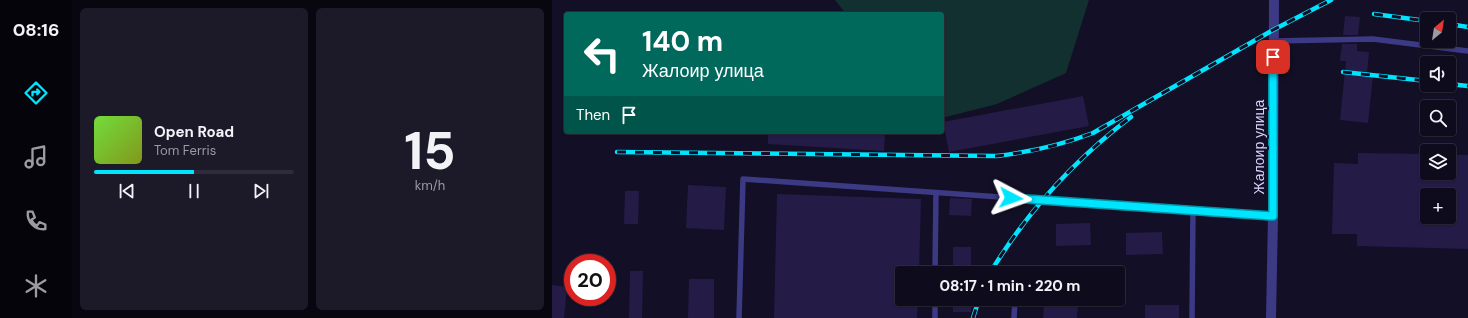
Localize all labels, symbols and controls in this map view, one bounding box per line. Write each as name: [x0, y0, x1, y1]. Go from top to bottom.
north arrow: [1420, 12, 1456, 48]
map controls: [1420, 12, 1456, 224]
text: 08:16: [13, 18, 59, 42]
text: 140 m: [642, 23, 723, 60]
icon: left: [576, 28, 628, 80]
pin: [1256, 40, 1290, 74]
icon: arrive: [1262, 46, 1284, 68]
button: sound: [1420, 56, 1456, 92]
text: Жалоир улица: [642, 59, 764, 83]
icon: directions: [22, 79, 50, 107]
street label: Жалоир улица: [1250, 99, 1268, 194]
button: search: [1420, 100, 1456, 136]
icon: arrive: [618, 104, 640, 126]
text: Then: [576, 105, 610, 125]
text: 15: [404, 117, 456, 185]
text: Open Road: [154, 122, 234, 142]
text: Tom Ferris: [154, 142, 216, 159]
icon: music: [22, 143, 50, 171]
button: layers: [1420, 144, 1456, 180]
text: km/h: [415, 177, 445, 194]
position arrow: [990, 177, 1032, 219]
icon: previous: [116, 180, 138, 202]
icon: pause: [183, 180, 205, 202]
icon: next: [250, 180, 272, 202]
button: +: [1420, 188, 1456, 224]
icon: phone: [22, 207, 50, 235]
speed limit sign: 20: [564, 254, 616, 306]
icon: climate: [22, 272, 50, 300]
text: 08:17 · 1 min · 220 m: [940, 276, 1080, 296]

